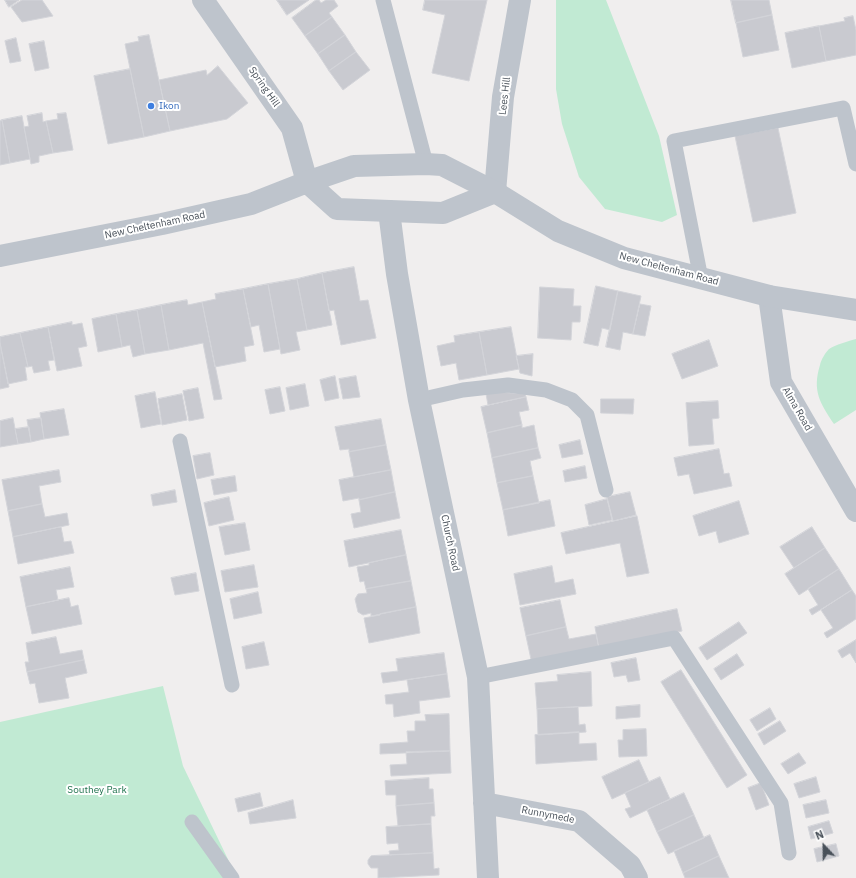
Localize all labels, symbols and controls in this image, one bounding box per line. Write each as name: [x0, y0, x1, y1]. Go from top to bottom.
street label: Spring Hill: [246, 65, 282, 109]
street label: Lees Hill: [497, 76, 513, 116]
place label: Ikon: [159, 100, 179, 112]
marker: Ikon: [146, 101, 156, 111]
street label: New Cheltenham Road: [104, 208, 206, 242]
street label: New Cheltenham Road: [618, 250, 720, 288]
street label: Alma Road: [780, 385, 814, 433]
street label: Church Road: [438, 514, 462, 572]
park label: Southey Park: [67, 784, 127, 796]
street label: Runnymede: [520, 804, 576, 826]
north arrow: [804, 826, 844, 866]
text: N: [813, 827, 826, 843]

